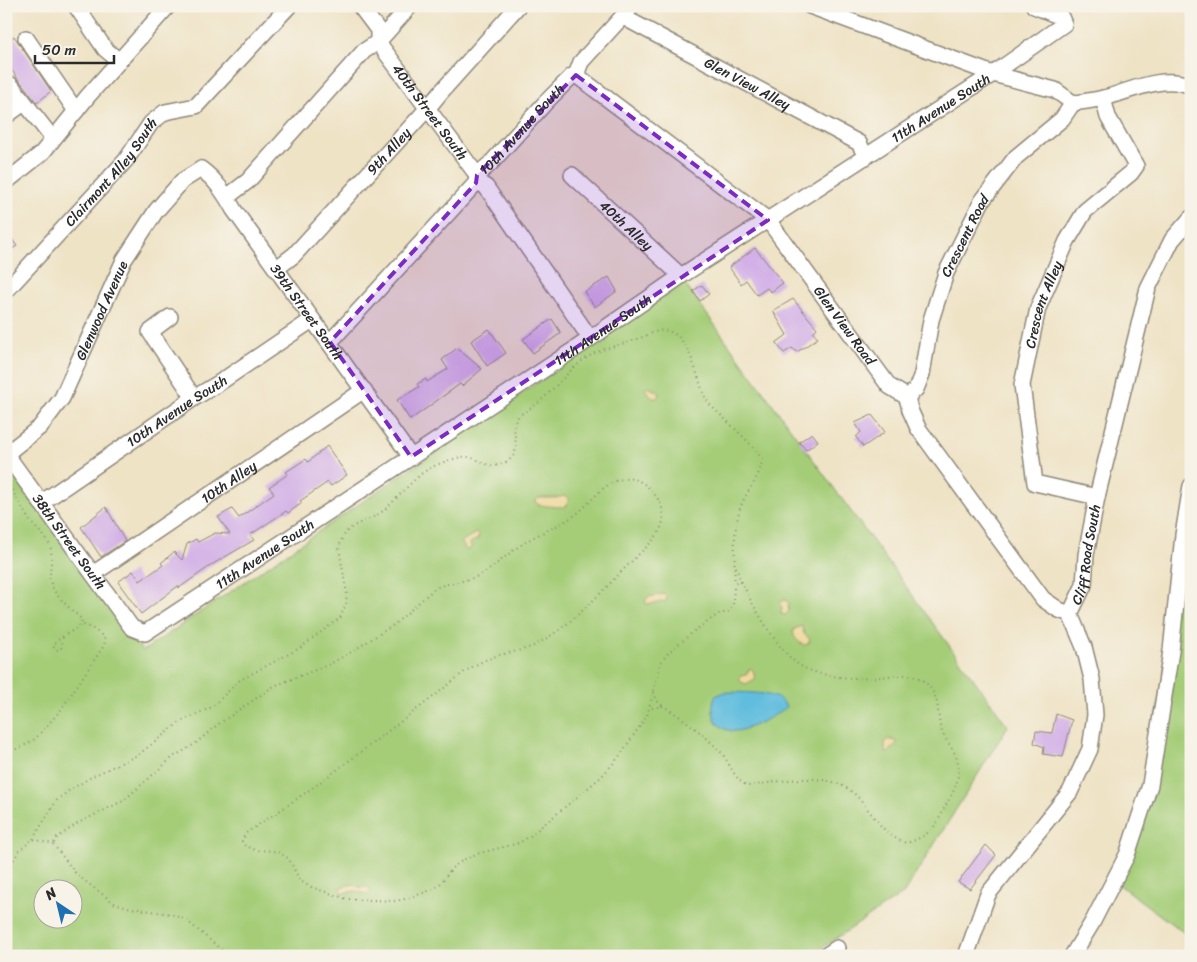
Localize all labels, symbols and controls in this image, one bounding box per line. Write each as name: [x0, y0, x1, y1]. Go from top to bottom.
scale bar: [35, 32, 114, 64]
text: 50 m: [42, 37, 77, 63]
street label: Glen View Alley: [700, 50, 796, 117]
street label: 40th Street South: [385, 58, 474, 166]
street label: 11th Avenue South: [886, 66, 995, 150]
street label: 10th Avenue South: [473, 78, 570, 181]
street label: Clairmont Alley South: [58, 110, 162, 232]
street label: 9th Alley: [360, 121, 418, 181]
street label: Crescent Road: [933, 187, 997, 281]
street label: 40th Alley: [593, 194, 660, 258]
street label: Glenwood Avenue: [68, 256, 135, 364]
street label: Crescent Alley: [1017, 256, 1070, 350]
street label: 39th Street South: [264, 258, 350, 365]
street label: Glen View Road: [807, 280, 883, 372]
street label: 11th Avenue South: [549, 287, 657, 372]
street label: 10th Avenue South: [121, 368, 233, 454]
street label: 10th Alley: [195, 453, 263, 510]
street label: 38th Street South: [26, 488, 113, 595]
street label: Cliff Road South: [1064, 502, 1108, 609]
street label: 11th Avenue South: [210, 512, 319, 596]
north arrow: [32, 880, 82, 930]
text: N: [39, 881, 62, 907]

